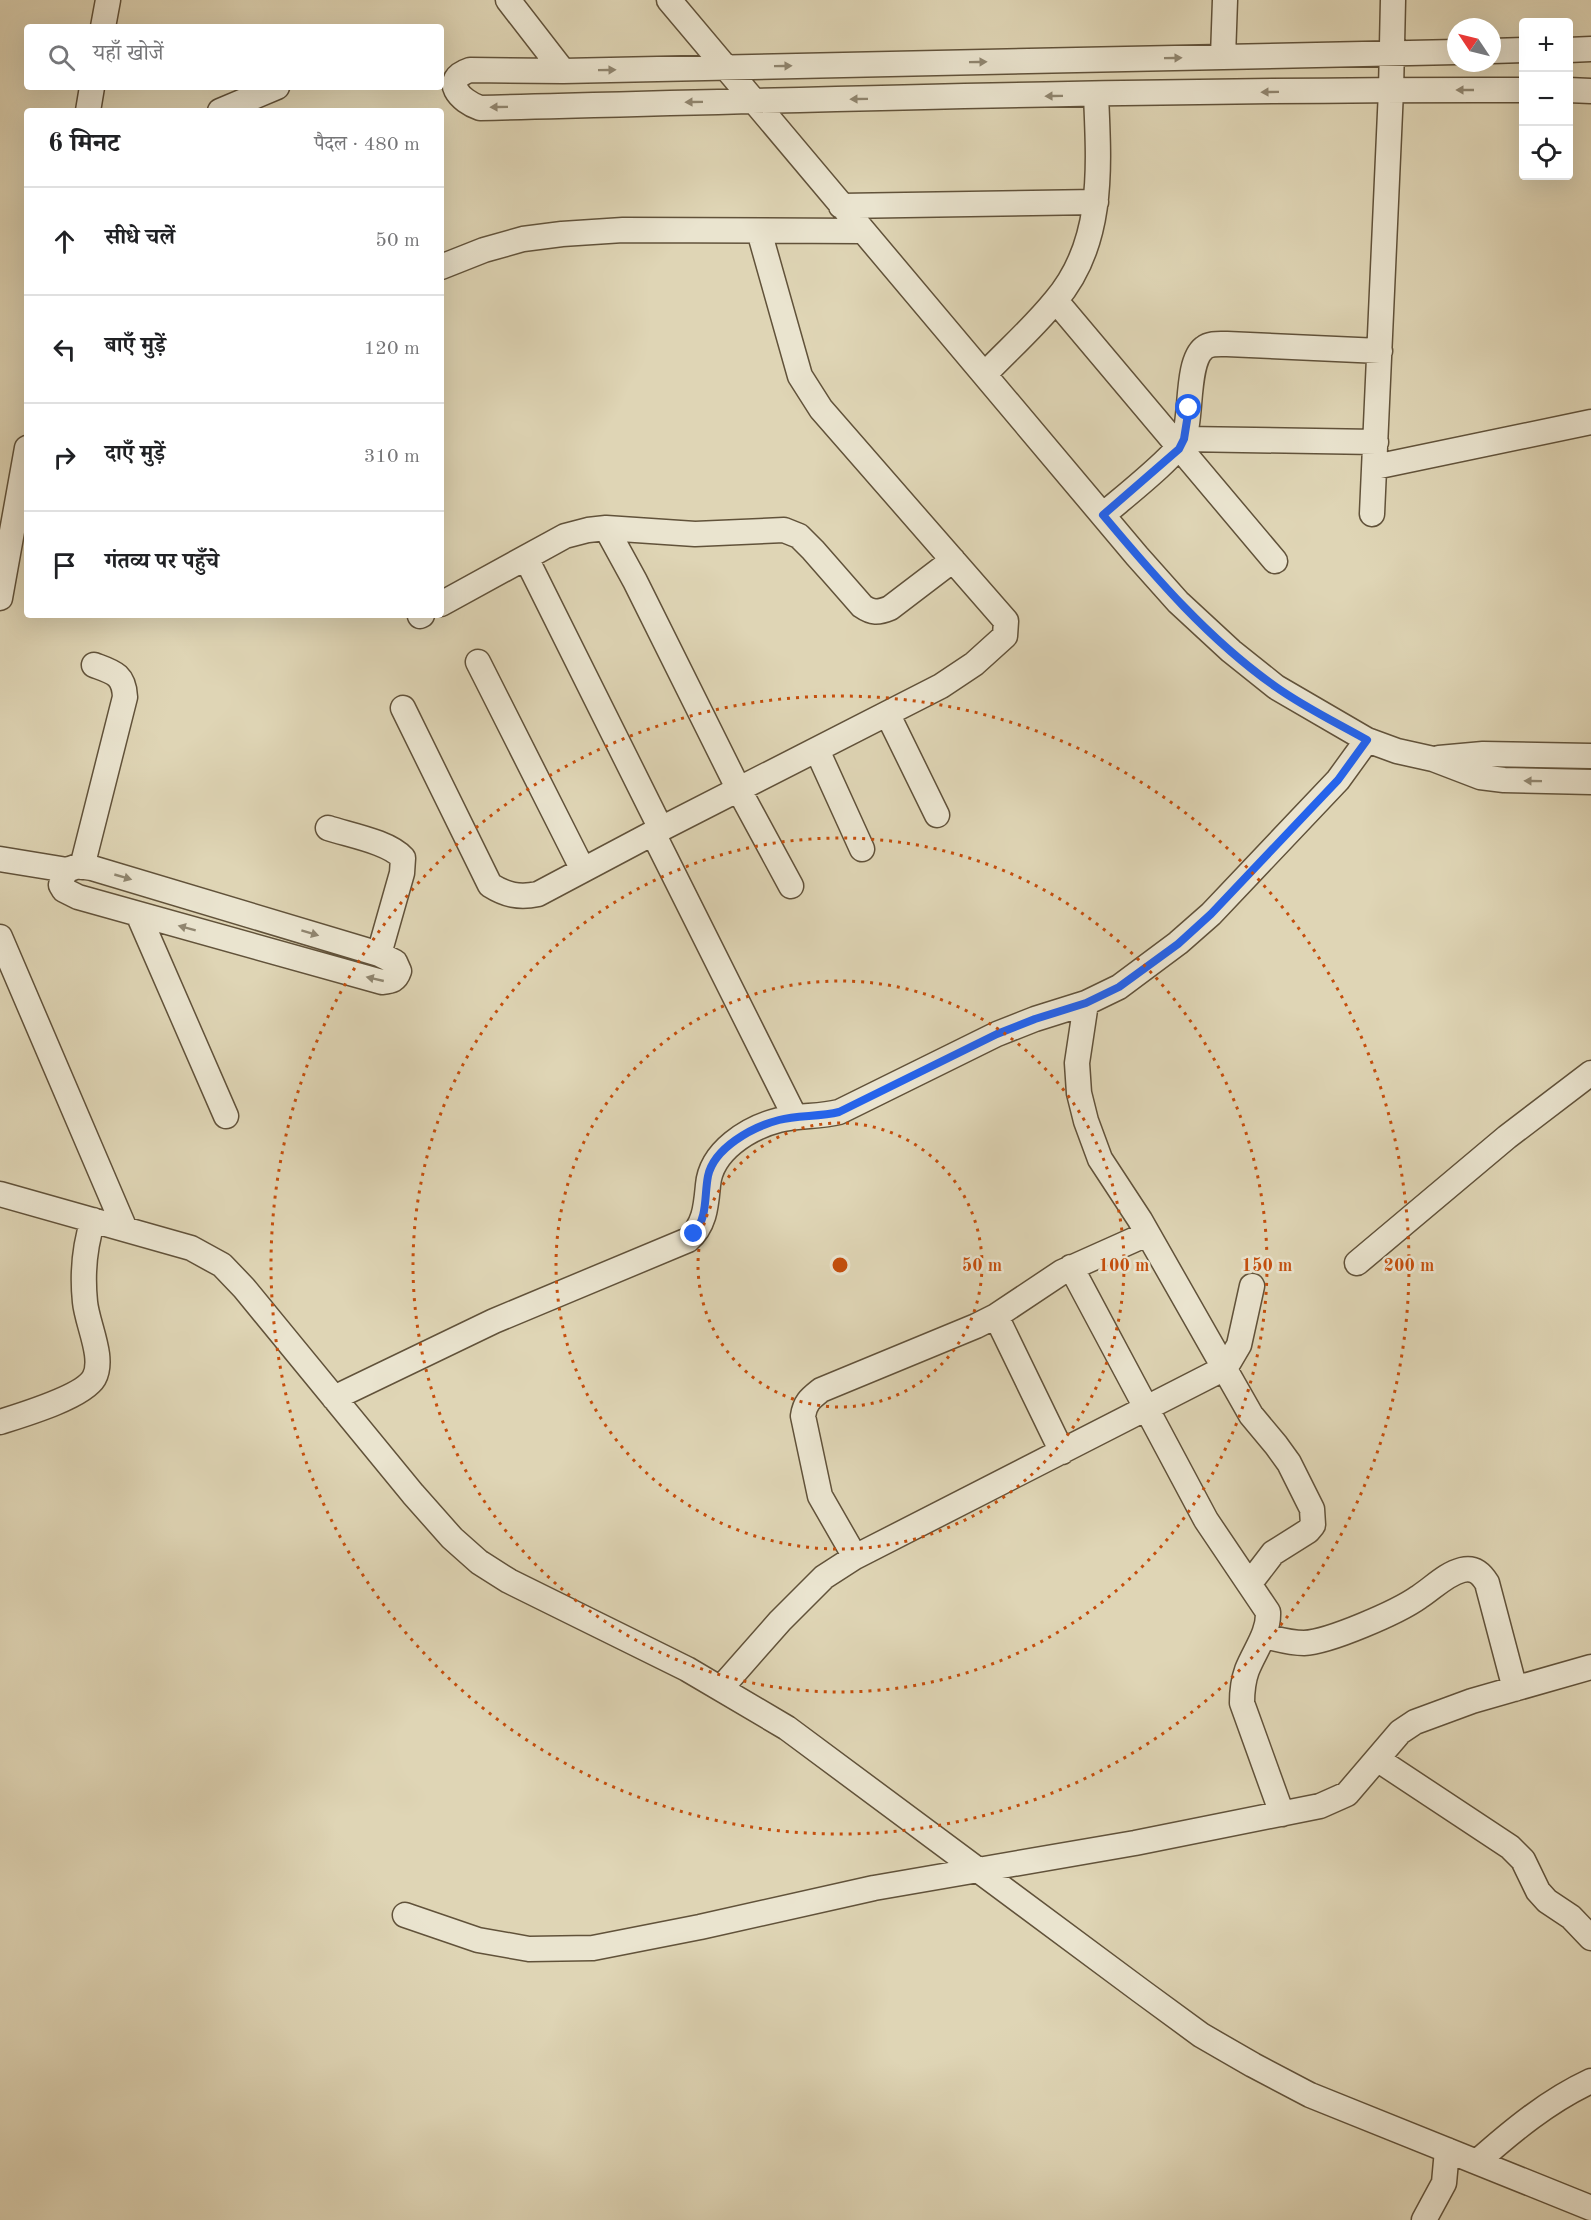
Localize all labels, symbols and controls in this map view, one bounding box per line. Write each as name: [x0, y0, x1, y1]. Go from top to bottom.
north arrow: [1447, 18, 1501, 72]
map controls: [1519, 18, 1573, 180]
button: +: [1519, 18, 1573, 72]
search box: [24, 24, 444, 90]
icon: search: [45, 41, 78, 74]
text: यहाँ खोजें: [93, 43, 164, 65]
one-way arrow: [1164, 53, 1183, 63]
one-way arrow: [969, 57, 988, 67]
one-way arrow: [774, 62, 793, 71]
one-way arrow: [597, 65, 616, 75]
button: −: [1519, 72, 1573, 126]
one-way arrow: [1456, 85, 1475, 95]
one-way arrow: [1261, 87, 1280, 97]
one-way arrow: [1045, 91, 1064, 100]
one-way arrow: [850, 94, 869, 104]
one-way arrow: [685, 97, 704, 107]
one-way arrow: [490, 102, 509, 112]
button: locate: [1519, 126, 1573, 180]
text: 6 मिनट: [48, 131, 120, 157]
text: पैदल · 480 m: [314, 135, 420, 155]
icon: ahead: [48, 225, 81, 258]
text: सीधे चलें: [105, 227, 175, 249]
text: 50 m: [375, 231, 420, 251]
icon: left: [48, 333, 81, 366]
text: बाएँ मुड़ें: [105, 335, 166, 357]
text: 120 m: [364, 339, 420, 359]
route start: [1175, 394, 1201, 420]
icon: right: [48, 441, 81, 474]
text: दाएँ मुड़ें: [105, 443, 165, 465]
text: 310 m: [364, 447, 420, 467]
icon: arrive: [48, 549, 81, 582]
text: गंतव्य पर पहुँचे: [105, 551, 219, 573]
one-way arrow: [1523, 776, 1542, 786]
one-way arrow: [114, 873, 132, 882]
one-way arrow: [178, 923, 196, 932]
one-way arrow: [301, 929, 319, 938]
one-way arrow: [366, 974, 384, 984]
route end: [680, 1220, 706, 1246]
centre of rings: [830, 1255, 850, 1275]
text: 50 m: [962, 1257, 1002, 1275]
text: 100 m: [1099, 1257, 1149, 1275]
text: 150 m: [1242, 1257, 1292, 1275]
text: 200 m: [1384, 1257, 1434, 1275]

